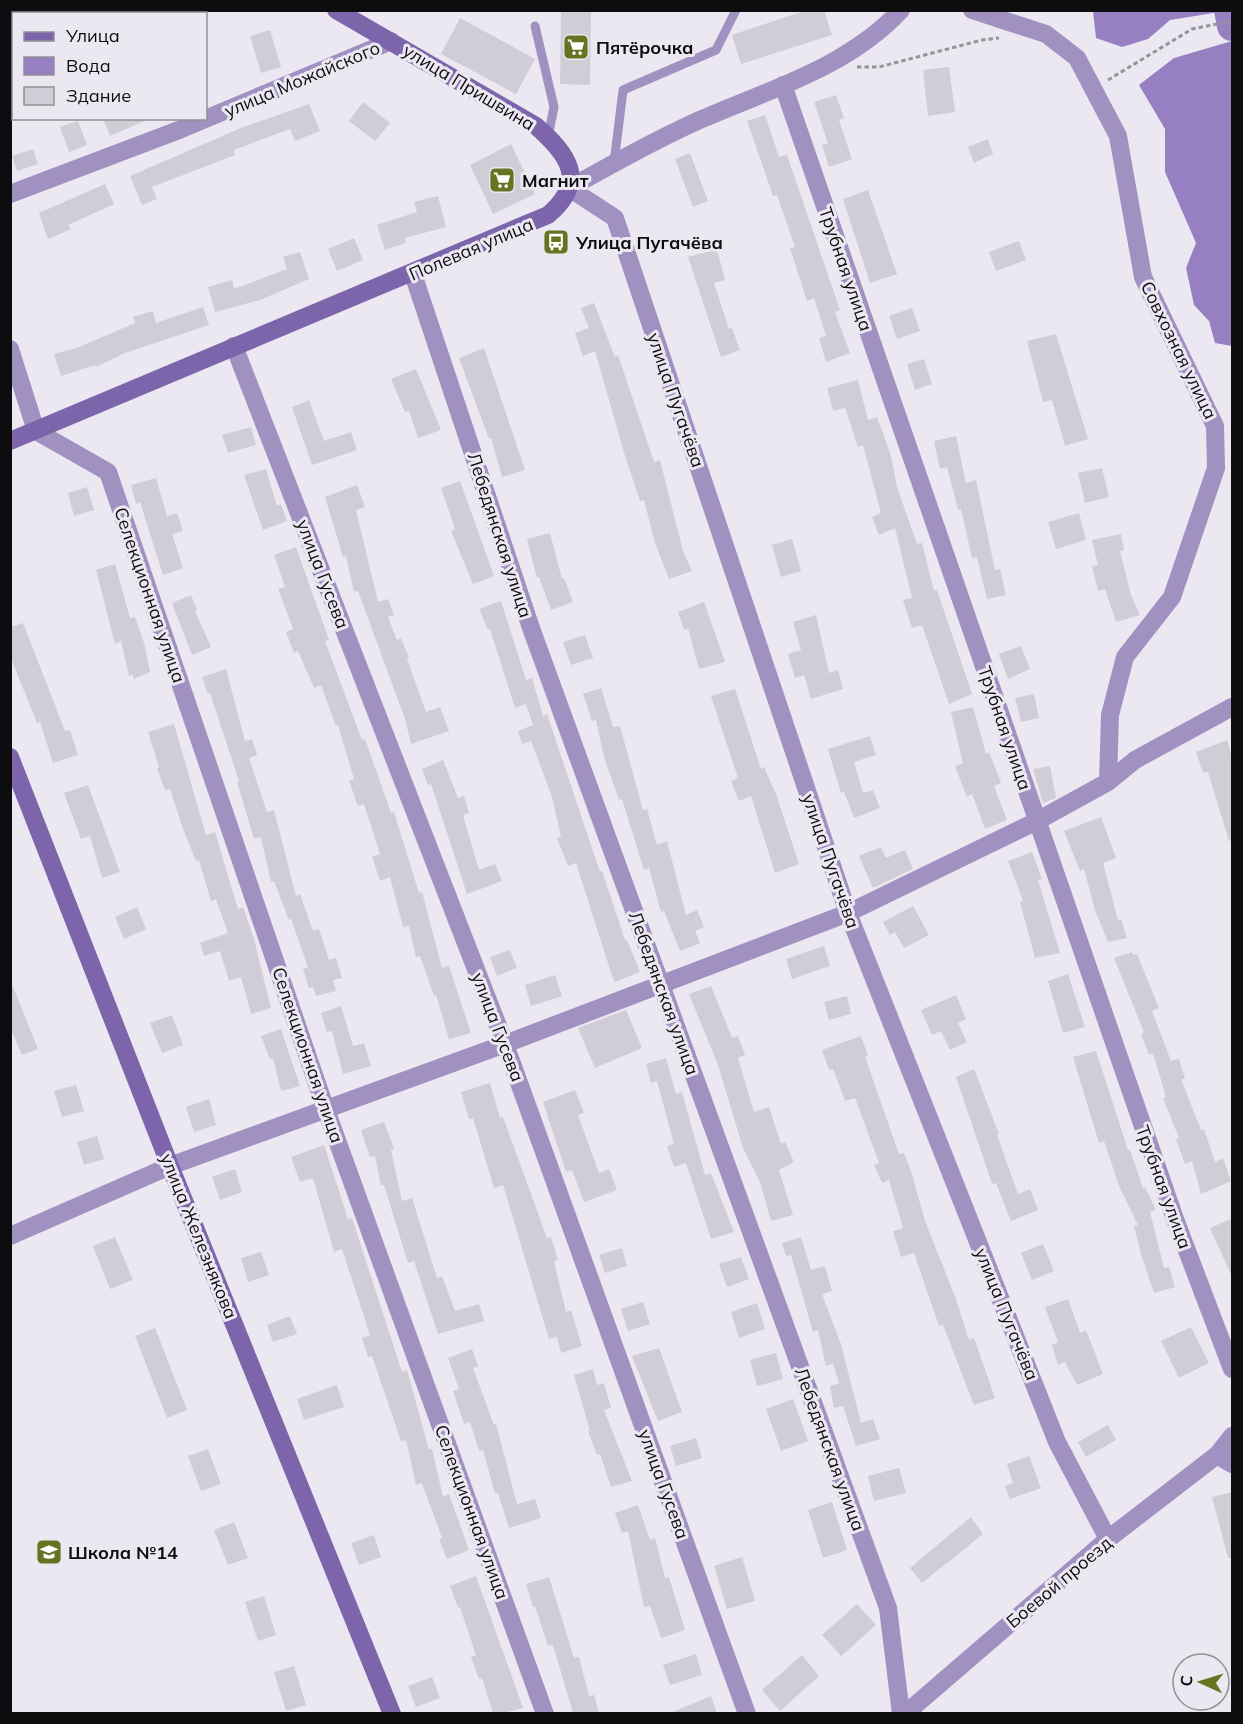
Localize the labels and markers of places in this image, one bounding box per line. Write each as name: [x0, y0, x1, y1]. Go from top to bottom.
supermarket icon: Пятёрочка: [561, 32, 591, 62]
place label: Пятёрочка: [596, 36, 693, 59]
supermarket icon: Магнит: [487, 165, 517, 195]
place label: Магнит: [522, 169, 589, 192]
bus stop icon: Улица Пугачёва: [541, 227, 571, 257]
place label: Улица Пугачёва: [575, 231, 723, 254]
school or university icon: Школа №14: [34, 1537, 64, 1567]
place label: Школа №14: [68, 1541, 178, 1564]

